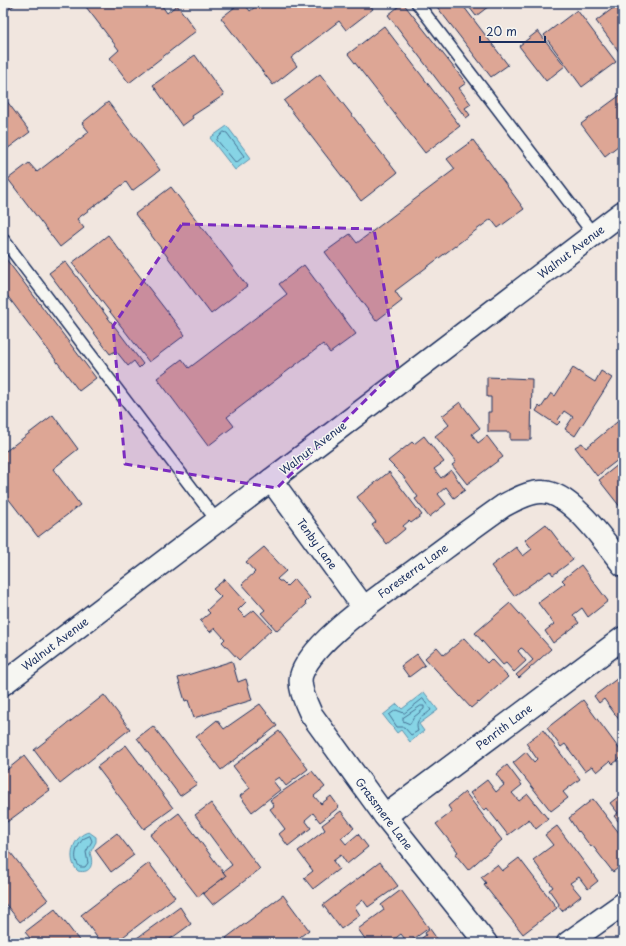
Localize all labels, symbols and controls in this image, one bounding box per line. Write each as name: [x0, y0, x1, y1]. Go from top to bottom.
scale bar: [480, 18, 545, 44]
text: 20 m: [486, 22, 517, 40]
street label: Walnut Avenue: [534, 221, 608, 282]
street label: Walnut Avenue: [276, 417, 350, 478]
street label: Tenby Lane: [293, 515, 342, 573]
street label: Foresterra Lane: [374, 539, 451, 602]
street label: Walnut Avenue: [18, 613, 92, 674]
street label: Penrith Lane: [472, 700, 536, 753]
street label: Grassmere Lane: [352, 774, 417, 853]

